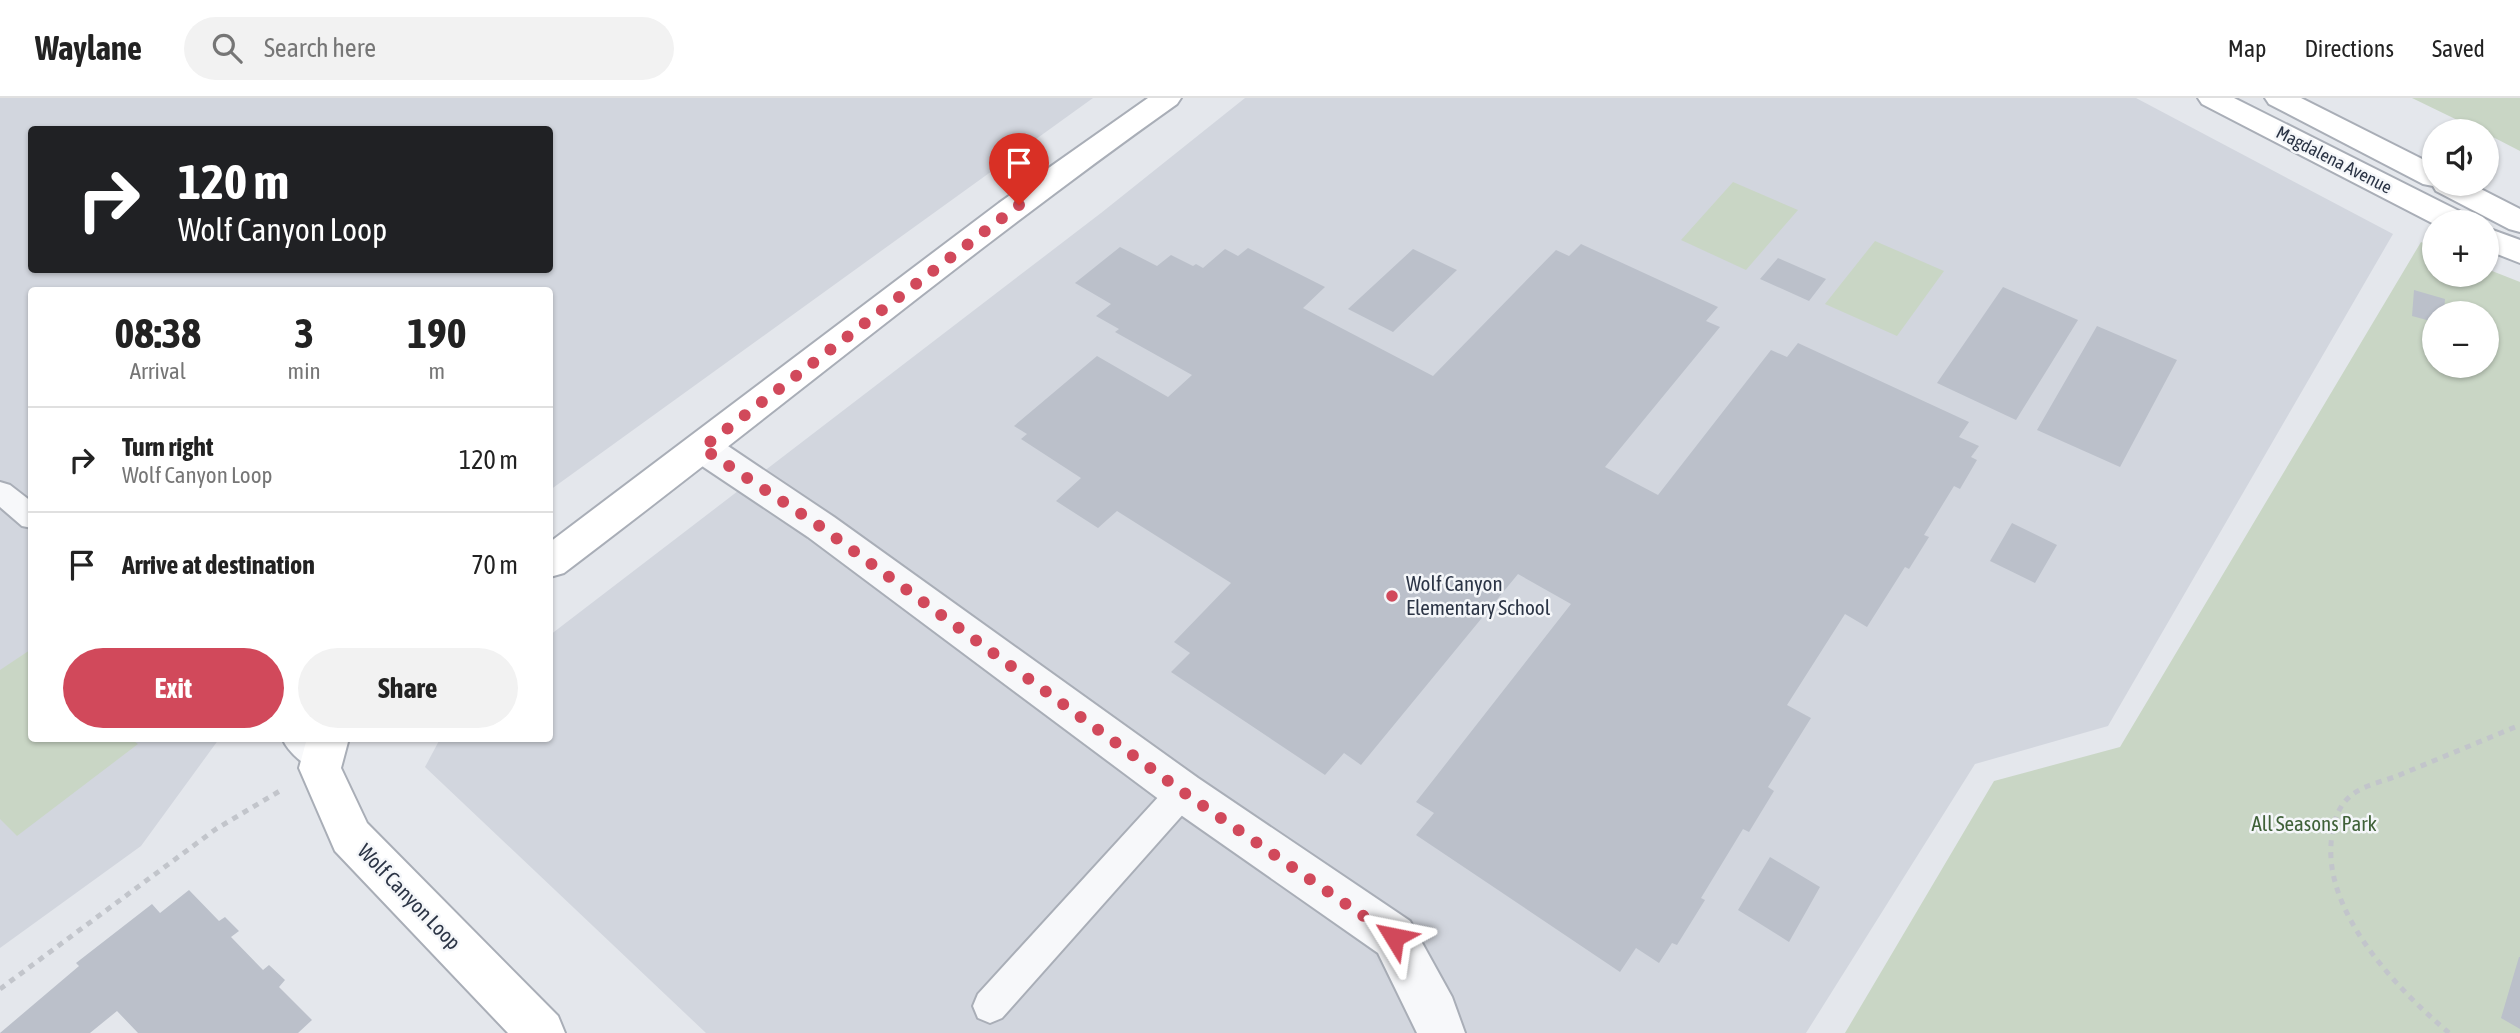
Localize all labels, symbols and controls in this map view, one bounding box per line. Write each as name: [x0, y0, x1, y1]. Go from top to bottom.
search box: [184, 17, 674, 80]
text: Waylane: [35, 29, 142, 67]
icon: search: [208, 29, 246, 67]
text: Search here: [264, 33, 376, 63]
text: Map: [2228, 35, 2266, 62]
text: Directions: [2304, 35, 2394, 62]
text: Saved: [2432, 35, 2485, 62]
map controls: [2422, 119, 2499, 378]
button: sound: [2422, 119, 2499, 196]
street label: Magdalena Avenue: [2273, 121, 2396, 198]
pin: [989, 133, 1049, 205]
icon: arrive: [1000, 144, 1038, 182]
text: 120 m: [178, 153, 289, 209]
icon: right: [63, 154, 154, 245]
button: +: [2422, 210, 2499, 287]
text: Wolf Canyon Loop: [178, 211, 387, 248]
button: −: [2422, 301, 2499, 378]
text: 08:38: [115, 309, 201, 357]
text: 3: [294, 309, 314, 357]
text: 190: [407, 309, 466, 357]
text: Arrival: [130, 358, 186, 384]
text: min: [288, 358, 321, 384]
text: m: [429, 358, 445, 384]
text: Turn right: [122, 432, 213, 462]
icon: right: [63, 441, 101, 479]
text: 120 m: [459, 445, 518, 475]
text: Wolf Canyon Loop: [122, 462, 272, 488]
icon: arrive: [63, 546, 101, 584]
text: Arrive at destination: [122, 550, 315, 580]
text: 70 m: [471, 550, 518, 580]
place label: Wolf Canyon Elementary School: [1406, 571, 1551, 619]
marker: Wolf Canyon Elementary School: [1384, 588, 1400, 604]
button: Exit: [63, 648, 284, 728]
button: Share: [298, 648, 518, 728]
park label: All Seasons Park: [2251, 811, 2377, 835]
street label: Wolf Canyon Loop: [353, 839, 466, 954]
position arrow: [1357, 900, 1431, 974]

